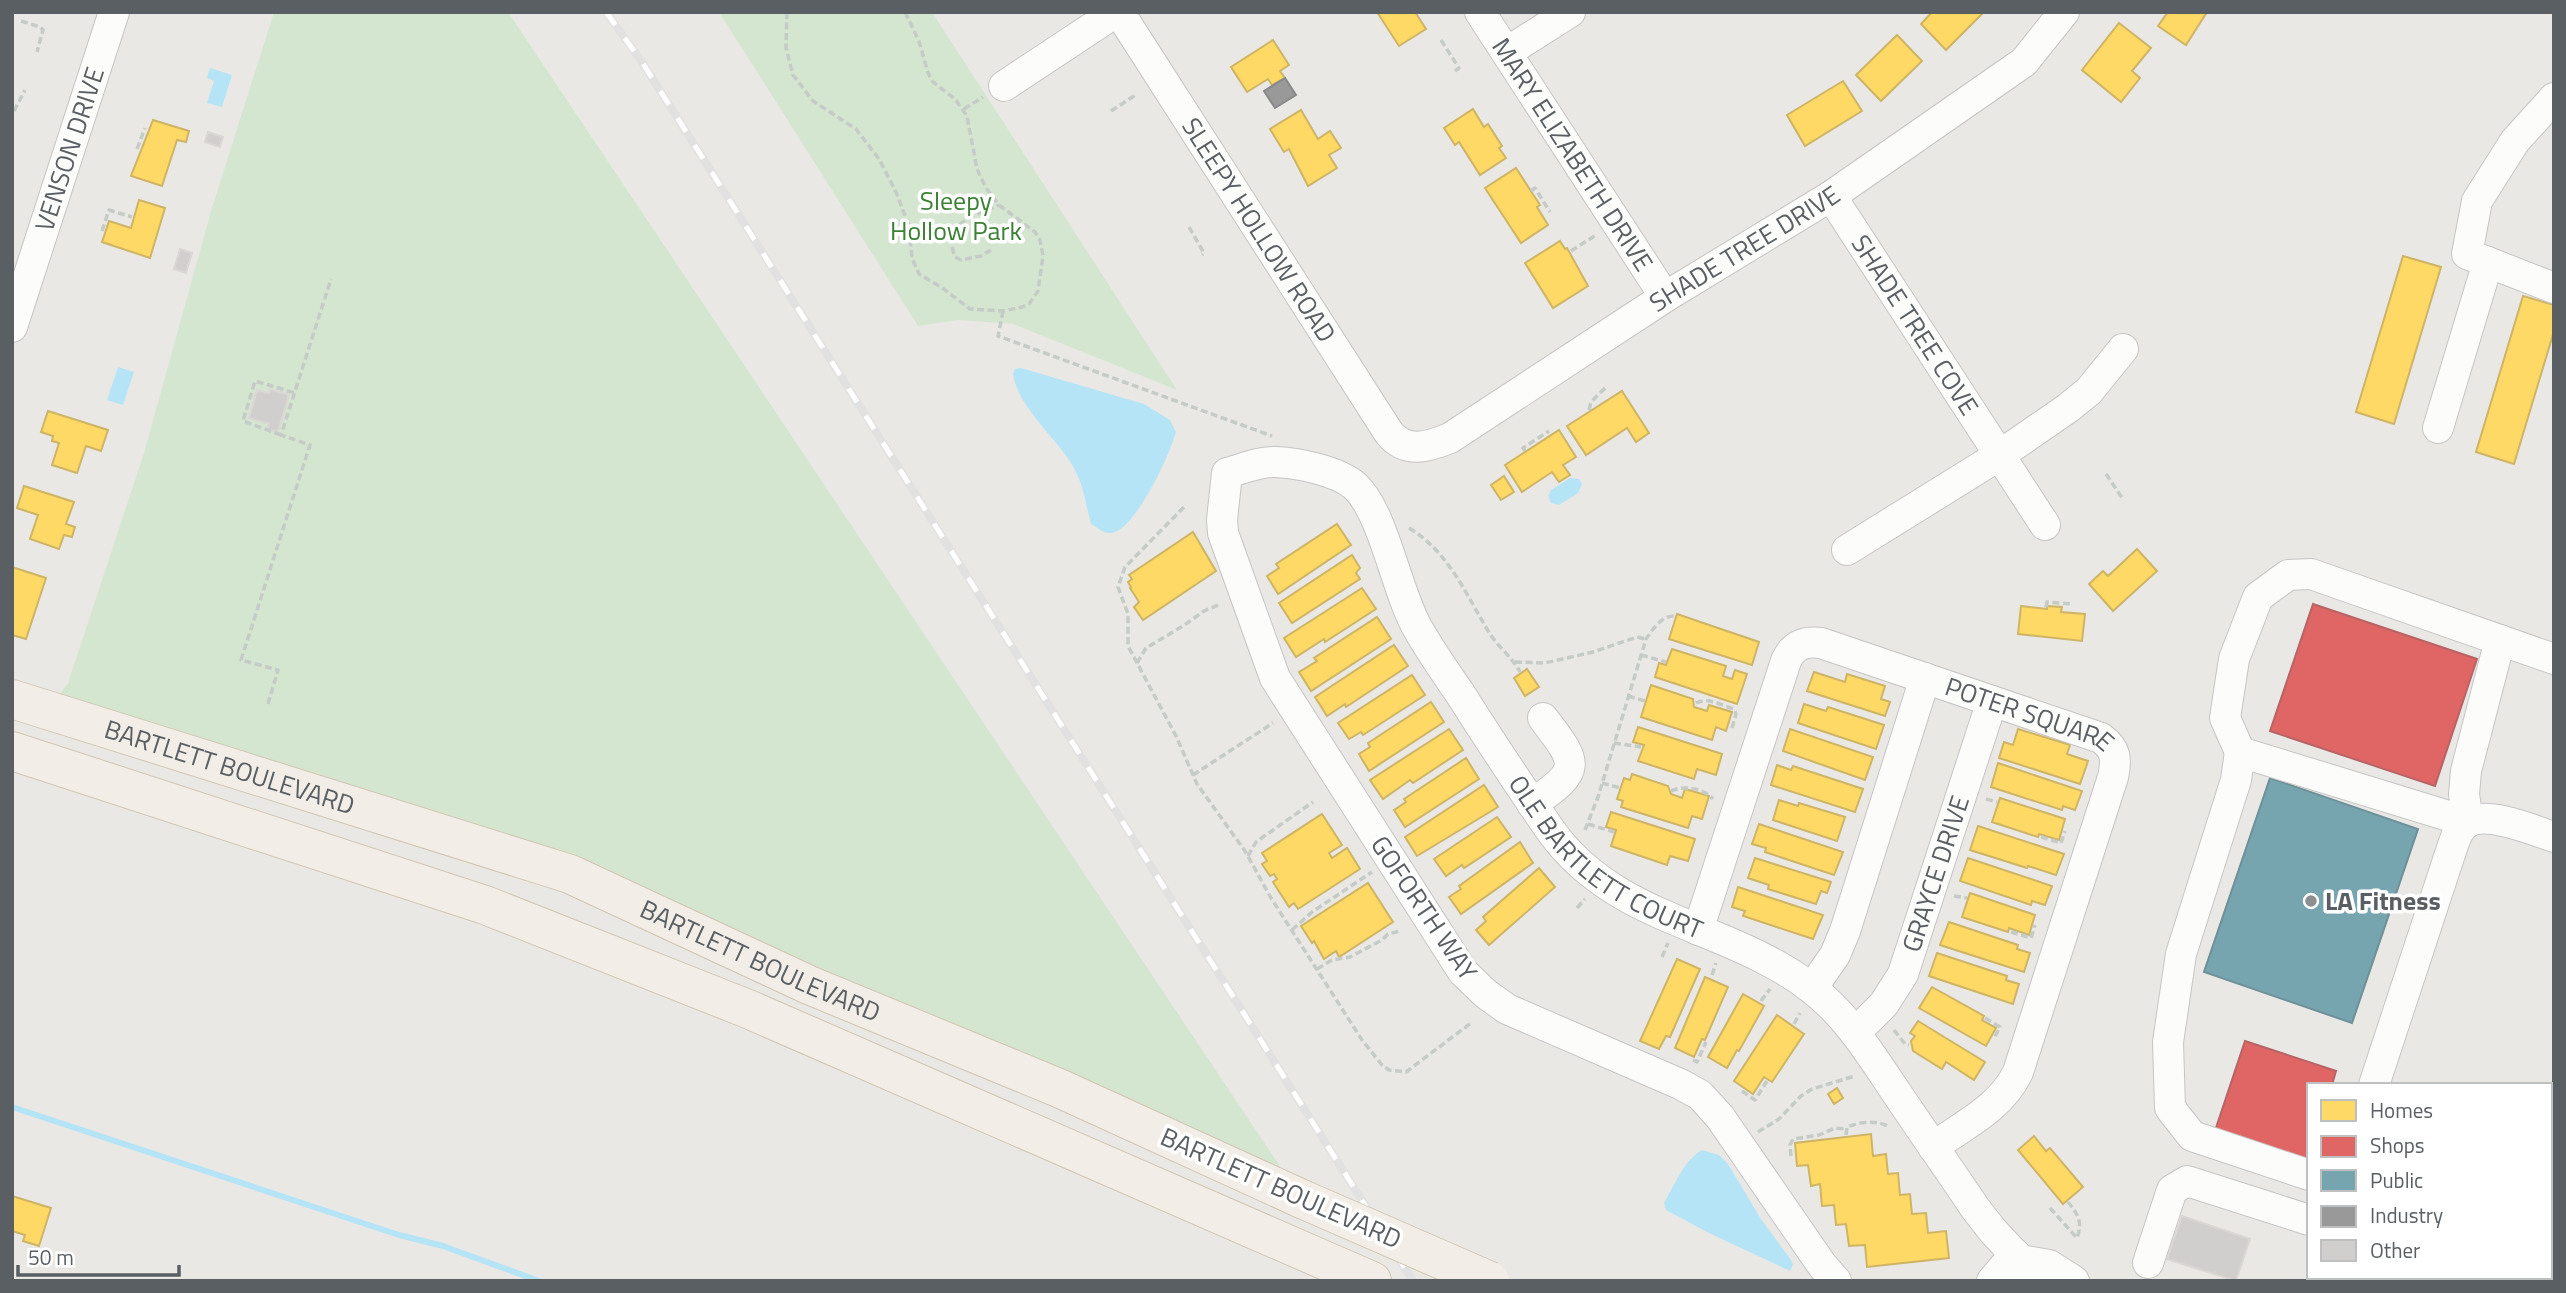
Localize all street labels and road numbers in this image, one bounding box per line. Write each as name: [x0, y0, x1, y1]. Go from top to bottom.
street label: MARY ELIZABETH DRIVE: [1483, 30, 1663, 279]
street label: VENSON DRIVE: [24, 62, 114, 236]
street label: SLEEPY HOLLOW ROAD: [1173, 110, 1346, 350]
street label: SHADE TREE DRIVE: [1641, 175, 1848, 321]
street label: SHADE TREE COVE: [1842, 227, 1989, 423]
street label: POTER SQUARE: [1940, 667, 2124, 760]
street label: BARTLETT BOULEVARD: [100, 709, 360, 824]
street label: OLE BARTLETT COURT: [1499, 767, 1710, 949]
street label: GRAYCE DRIVE: [1892, 790, 1979, 957]
street label: GOFORTH WAY: [1362, 828, 1487, 988]
street label: BARTLETT BOULEVARD: [634, 889, 887, 1031]
street label: BARTLETT BOULEVARD: [1154, 1117, 1408, 1258]

